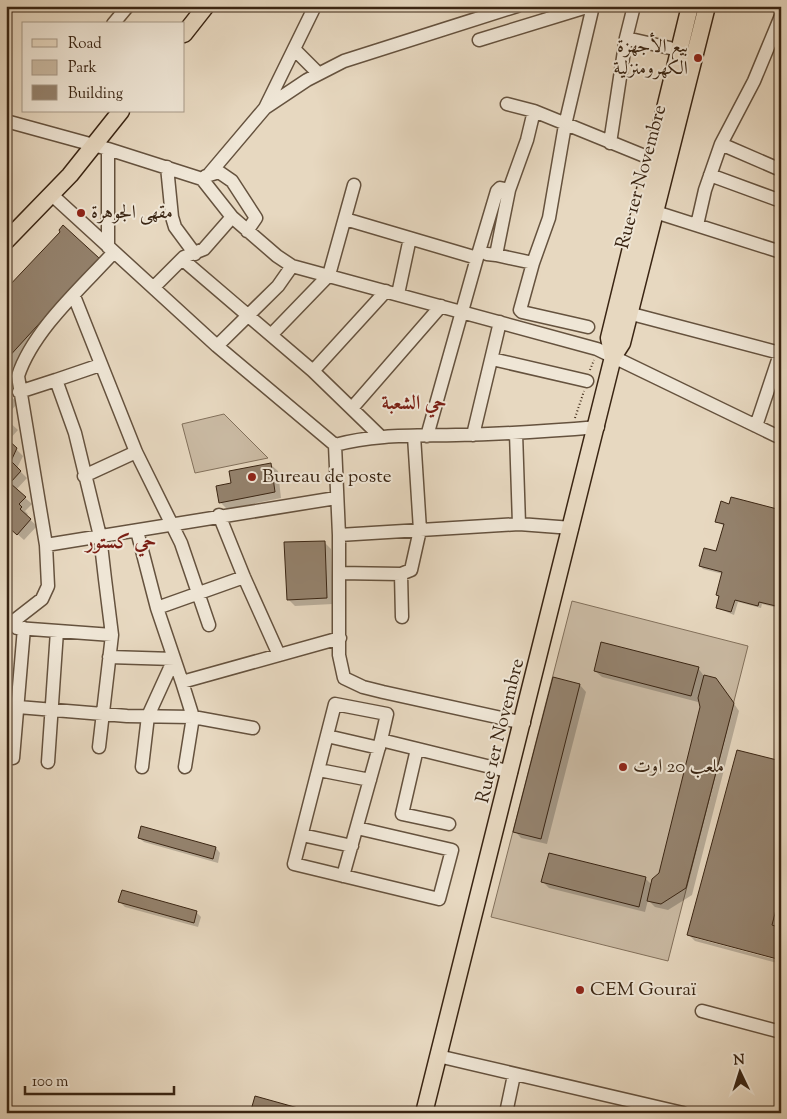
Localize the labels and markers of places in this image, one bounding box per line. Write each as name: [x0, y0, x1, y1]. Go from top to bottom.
place label: بيع الأجهزة الكهرومنزلية: [613, 32, 688, 83]
marker: بيع الأجهزة الكهرومنزلية: [692, 52, 704, 64]
place label: مقهى الجوهرة: [91, 200, 173, 227]
marker: مقهى الجوهرة: [75, 207, 87, 219]
place label: Bureau de poste: [262, 464, 392, 491]
marker: Bureau de poste: [246, 471, 258, 483]
place label: ملعب 20 اوت: [633, 754, 724, 781]
marker: ملعب 20 اوت: [617, 761, 629, 773]
place label: CEM Gouraï: [590, 977, 696, 1004]
marker: CEM Gouraï: [574, 984, 586, 996]

